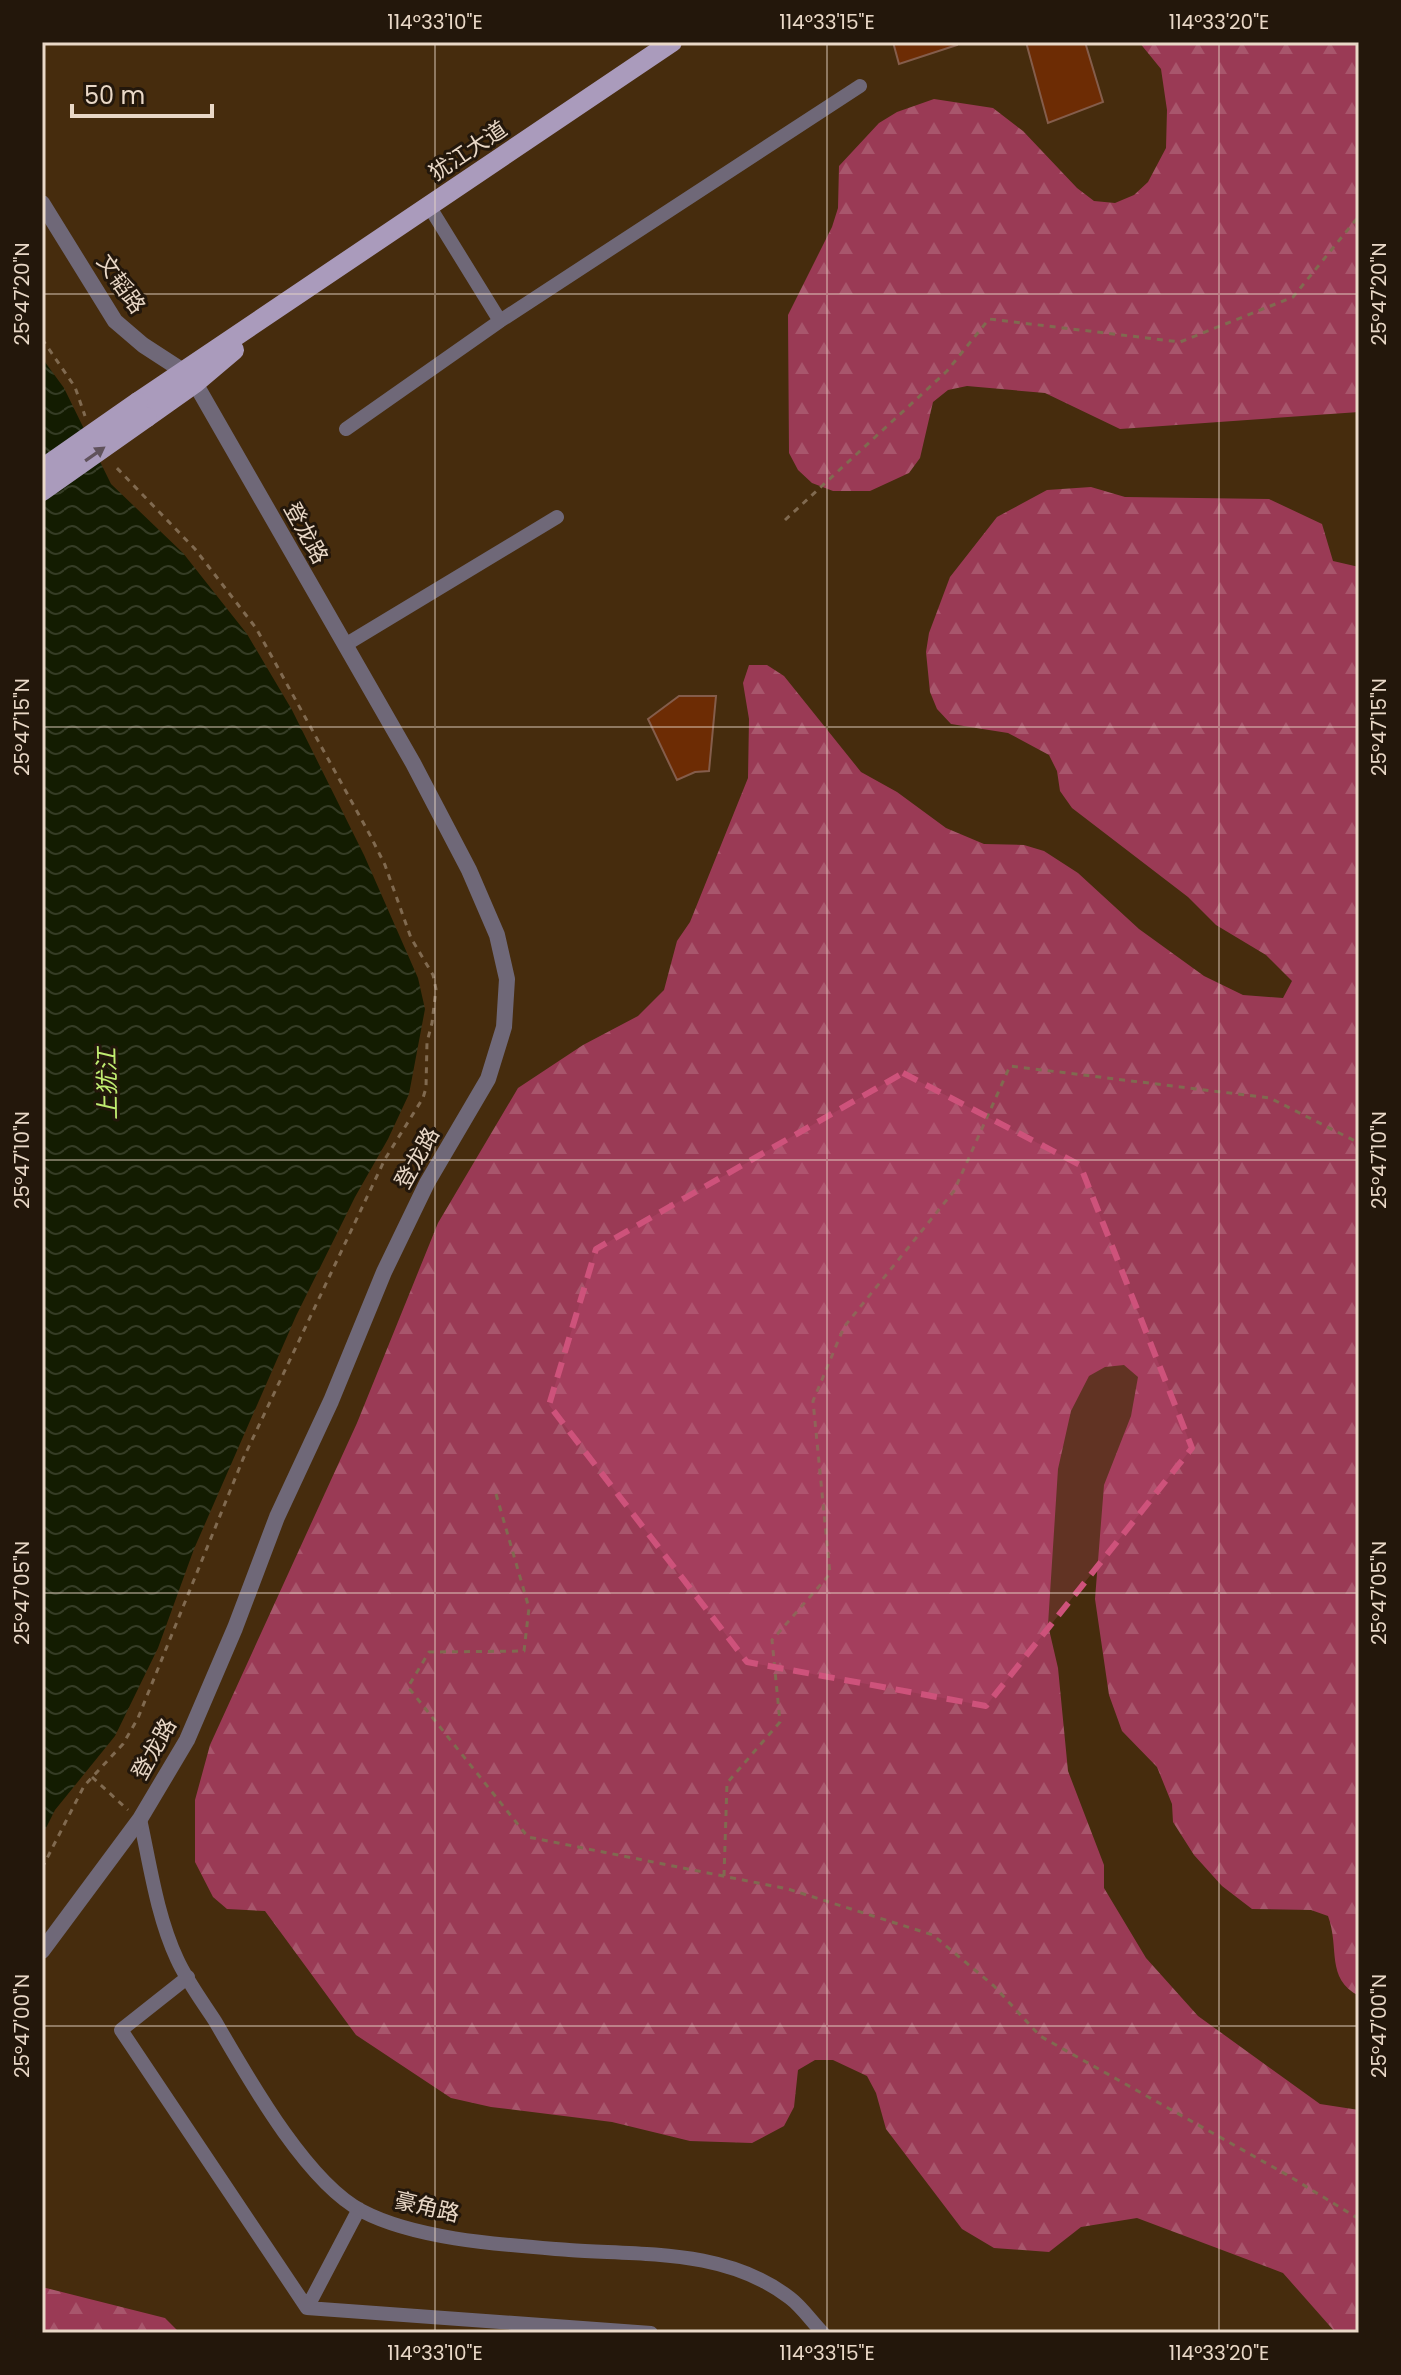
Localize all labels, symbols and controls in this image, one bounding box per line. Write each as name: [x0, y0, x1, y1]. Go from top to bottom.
text: 114°33'10"E: [387, 8, 483, 36]
text: 114°33'15"E: [779, 8, 875, 36]
text: 114°33'20"E: [1169, 8, 1269, 36]
scale bar: [72, 68, 212, 118]
text: 50 m: [84, 79, 145, 112]
street label: 犹江大道: [423, 114, 513, 188]
text: 25°47'20"N: [8, 243, 36, 345]
text: 25°47'20"N: [1365, 243, 1393, 345]
street label: 文韬路: [89, 248, 153, 320]
one-way arrow: [84, 447, 105, 462]
street label: 登龙路: [276, 497, 336, 569]
text: 25°47'15"N: [8, 678, 36, 776]
text: 25°47'15"N: [1365, 678, 1393, 776]
water label: 上犹江: [90, 1045, 124, 1120]
text: 25°47'10"N: [8, 1111, 36, 1209]
text: 25°47'10"N: [1365, 1111, 1393, 1209]
street label: 登龙路: [387, 1122, 447, 1194]
text: 25°47'05"N: [8, 1541, 36, 1645]
text: 25°47'05"N: [1365, 1541, 1393, 1645]
street label: 登龙路: [124, 1713, 184, 1785]
text: 25°47'00"N: [8, 1974, 36, 2078]
text: 25°47'00"N: [1365, 1974, 1393, 2078]
street label: 豪角路: [391, 2184, 463, 2230]
text: 114°33'10"E: [387, 2339, 483, 2367]
text: 114°33'15"E: [779, 2339, 875, 2367]
text: 114°33'20"E: [1169, 2339, 1269, 2367]

